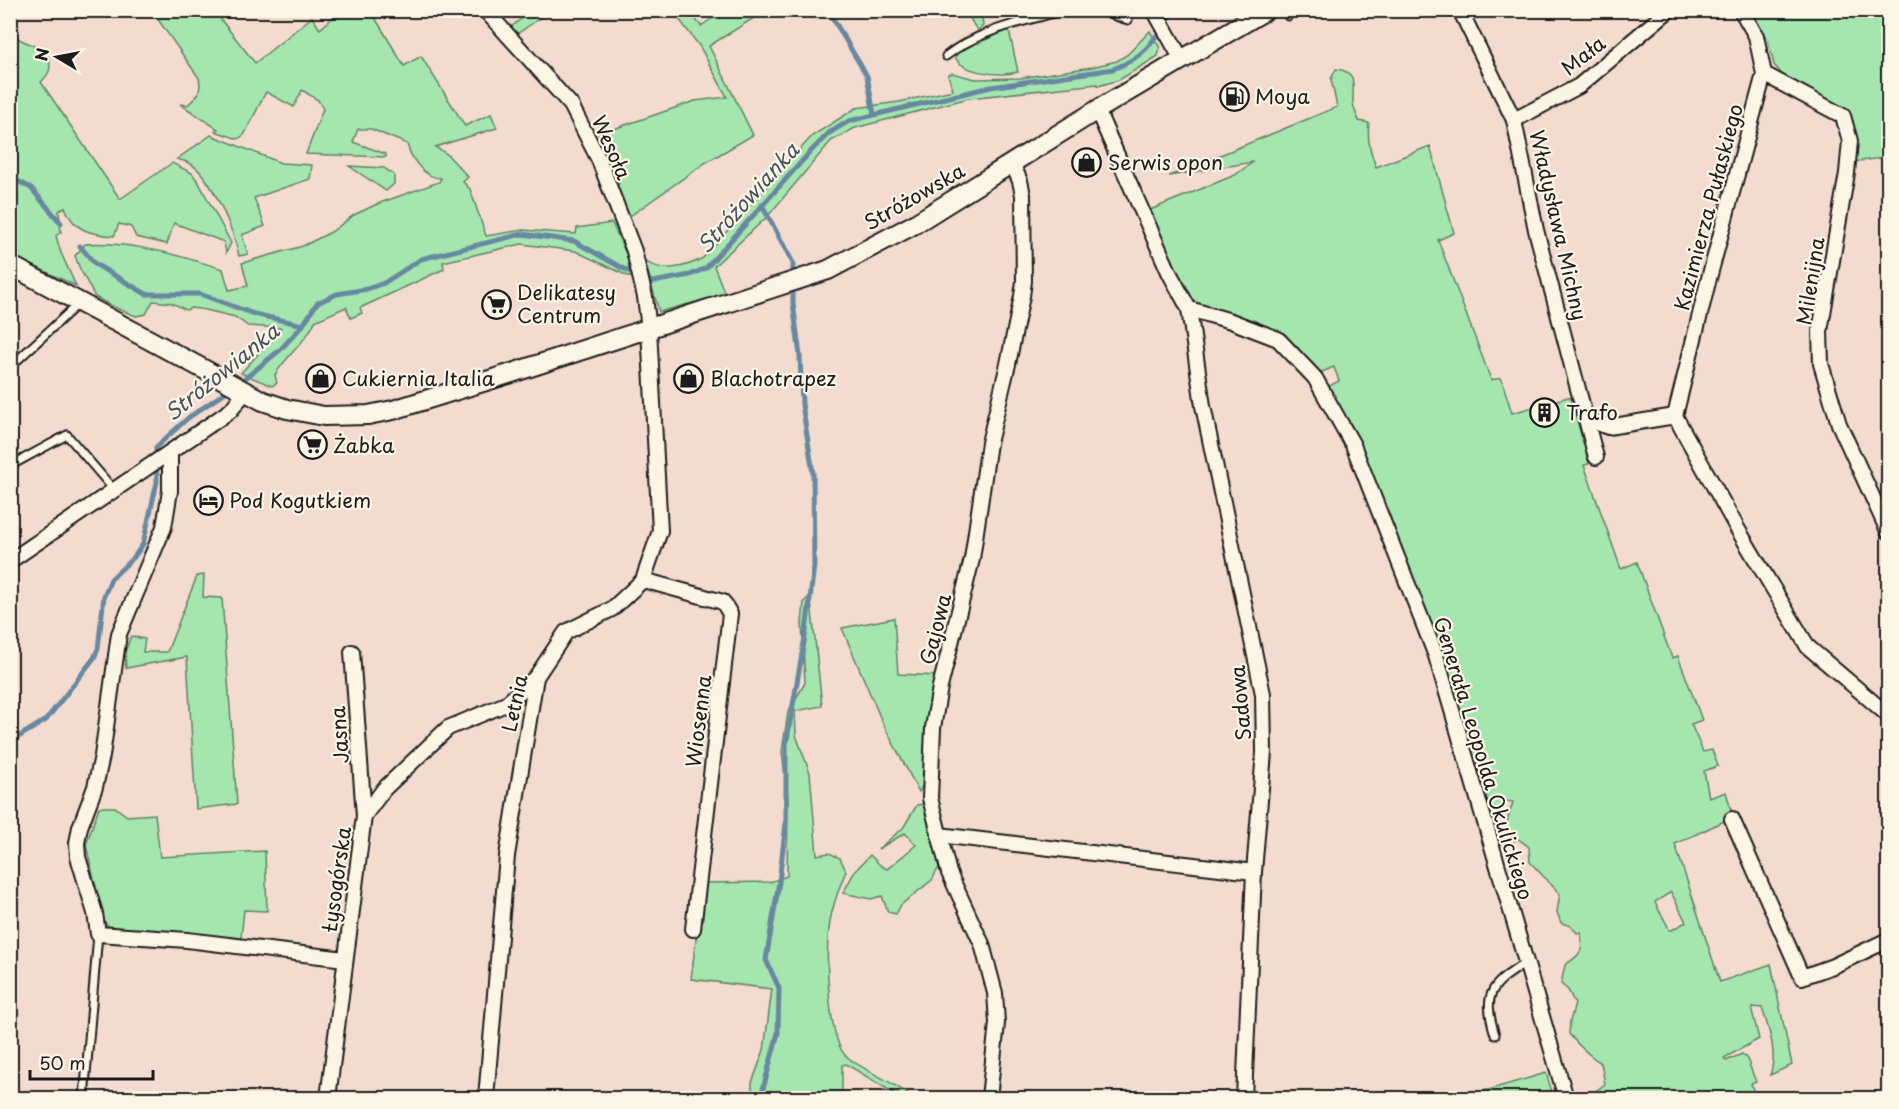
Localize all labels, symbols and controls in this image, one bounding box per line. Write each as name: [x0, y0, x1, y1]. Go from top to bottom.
north arrow: [27, 27, 87, 87]
street label: Mała: [1554, 28, 1612, 82]
text: N: [28, 46, 54, 63]
fuel station icon: Moya: [1218, 80, 1250, 112]
place label: Moya: [1255, 81, 1310, 111]
street label: Kazimierza Pułaskiego: [1666, 100, 1750, 314]
street label: Wesoła: [585, 110, 640, 184]
street label: Władysława Michny: [1523, 127, 1595, 323]
water label: Stróżowianka: [688, 134, 806, 260]
shop icon: Serwis opon: [1071, 146, 1103, 178]
place label: Serwis opon: [1108, 147, 1223, 177]
street label: Stróżowska: [858, 155, 970, 237]
street label: Milenijna: [1788, 234, 1832, 327]
place label: Delikatesy Centrum: [517, 277, 616, 330]
supermarket icon: Delikatesy Centrum: [480, 288, 512, 320]
water label: Stróżowianka: [157, 314, 286, 427]
shop icon: Cukiernia Italia: [305, 362, 337, 394]
shop icon: Blachotrapez: [673, 362, 705, 394]
place label: Cukiernia Italia: [342, 363, 495, 393]
place label: Blachotrapez: [710, 363, 836, 393]
building icon: Trafo: [1529, 396, 1561, 428]
place label: Trafo: [1566, 397, 1618, 427]
supermarket icon: Żabka: [296, 429, 328, 461]
place label: Żabka: [333, 430, 395, 460]
hotel icon: Pod Kogutkiem: [192, 484, 224, 516]
place label: Pod Kogutkiem: [229, 485, 371, 515]
street label: Gajowa: [912, 590, 958, 668]
street label: Generała Leopolda Okulickiego: [1427, 613, 1541, 903]
street label: Sadowa: [1222, 664, 1258, 742]
street label: Letnia: [493, 671, 535, 734]
street label: Wiosenna: [677, 673, 719, 769]
street label: Jasna: [322, 705, 356, 765]
street label: Łysogórska: [314, 824, 358, 934]
scale bar: [30, 1043, 153, 1081]
text: 50 m: [39, 1049, 86, 1076]

